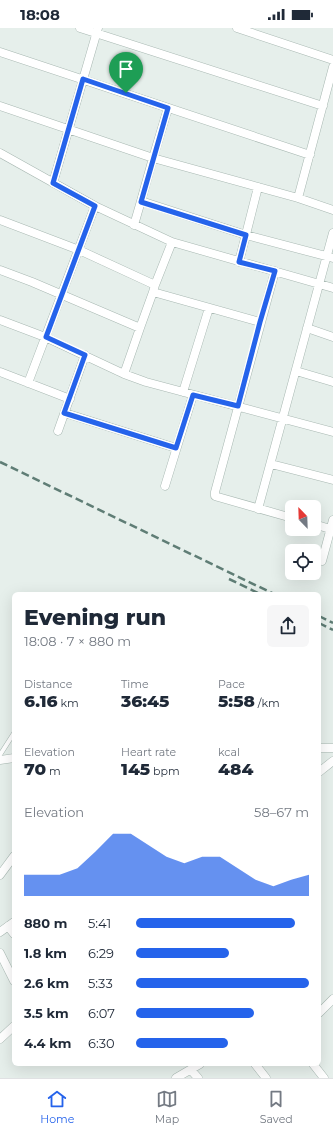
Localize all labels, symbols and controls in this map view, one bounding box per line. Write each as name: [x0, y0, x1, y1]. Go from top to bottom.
text: 18:08: [20, 5, 60, 24]
pin: [109, 52, 143, 93]
icon: arrive: [115, 58, 137, 80]
north arrow: [285, 500, 321, 536]
map controls: [285, 500, 321, 580]
button: locate: [285, 544, 321, 580]
text: Evening run: [24, 604, 166, 631]
button: share: [267, 605, 309, 647]
text: 18:08 · 7 × 880 m: [24, 633, 131, 649]
text: Distance: [24, 677, 72, 691]
text: Time: [121, 677, 149, 691]
text: Pace: [218, 677, 245, 691]
text: 6.16: [24, 691, 58, 711]
text: 36:45: [121, 691, 169, 711]
text: 5:58: [218, 691, 255, 711]
text: km: [58, 696, 79, 710]
text: /km: [255, 696, 280, 710]
text: Elevation: [24, 745, 75, 759]
text: Heart rate: [121, 745, 176, 759]
text: kcal: [218, 745, 240, 759]
text: 70: [24, 759, 46, 779]
text: 145: [121, 759, 150, 779]
text: 484: [218, 759, 253, 779]
text: m: [46, 764, 61, 778]
text: bpm: [150, 764, 180, 778]
text: Elevation: [24, 804, 84, 820]
text: 58–67 m: [254, 804, 309, 820]
text: 880 m: [24, 915, 67, 931]
text: 5:41: [88, 915, 111, 931]
text: 1.8 km: [24, 945, 67, 961]
text: 6:29: [88, 945, 114, 961]
text: 2.6 km: [24, 975, 69, 991]
text: 5:33: [88, 975, 113, 991]
text: 3.5 km: [24, 1005, 69, 1021]
text: 6:07: [88, 1005, 115, 1021]
text: 4.4 km: [24, 1035, 71, 1051]
text: 6:30: [88, 1035, 115, 1051]
tab: Home: [40, 1088, 74, 1126]
tab: Map: [155, 1088, 179, 1126]
tab: Saved: [260, 1088, 293, 1126]

